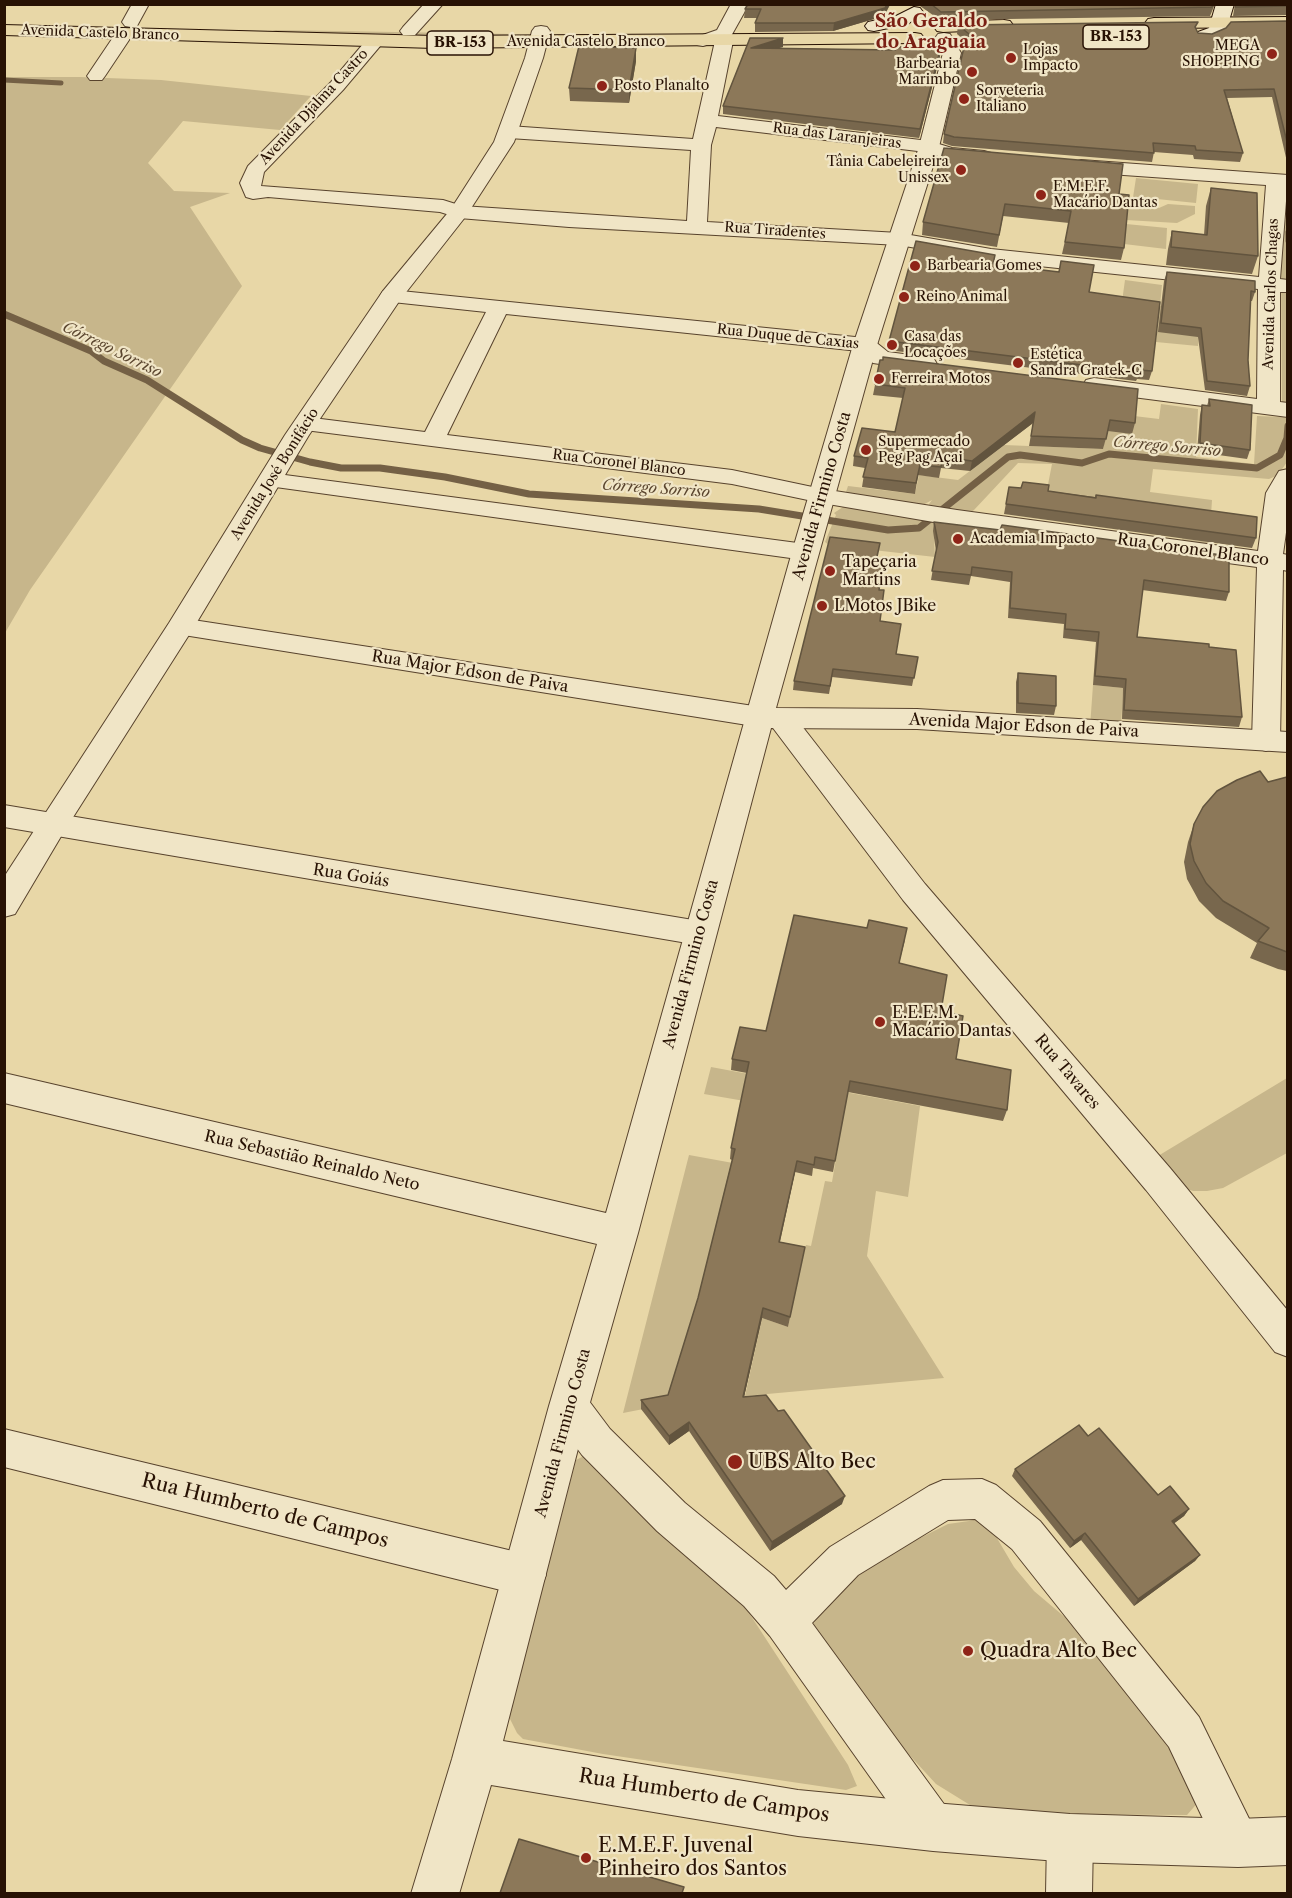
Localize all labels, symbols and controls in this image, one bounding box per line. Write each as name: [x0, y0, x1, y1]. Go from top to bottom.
district label: São Geraldo do Araguaia: [875, 11, 987, 54]
street label: Avenida Castelo Branco: [21, 22, 179, 44]
road number: BR-153: [1083, 25, 1149, 49]
road number: BR-153: [427, 31, 493, 55]
street label: Avenida Castelo Branco: [507, 34, 665, 50]
place label: MEGA SHOPPING: [1182, 38, 1260, 70]
place label: Lojas Impacto: [1023, 42, 1078, 74]
street label: Avenida Djalma Castro: [256, 46, 372, 168]
marker: MEGA SHOPPING: [1265, 47, 1279, 61]
marker: Lojas Impacto: [1004, 51, 1018, 65]
place label: Barbearia Marimbo: [896, 56, 960, 88]
marker: Barbearia Marimbo: [965, 65, 979, 79]
place label: Posto Planalto: [614, 78, 709, 94]
marker: Posto Planalto: [595, 79, 609, 93]
place label: Sorveteria Italiano: [976, 83, 1044, 116]
marker: Sorveteria Italiano: [957, 92, 971, 106]
street label: Rua das Laranjeiras: [772, 120, 902, 152]
place label: Tânia Cabeleireira Unissex: [827, 154, 949, 186]
marker: Tânia Cabeleireira Unissex: [954, 163, 968, 177]
place label: E.M.E.F. Macário Dantas: [1053, 179, 1158, 212]
marker: E.M.E.F. Macário Dantas: [1034, 188, 1048, 202]
street label: Avenida Carlos Chagas: [1260, 218, 1282, 370]
street label: Rua Tiradentes: [724, 219, 826, 243]
place label: Barbearia Gomes: [927, 258, 1042, 274]
marker: Barbearia Gomes: [908, 259, 922, 273]
place label: Reino Animal: [916, 289, 1007, 305]
marker: Reino Animal: [897, 290, 911, 304]
water label: Córrego Sorriso: [59, 318, 165, 382]
street label: Rua Duque de Caxias: [716, 321, 860, 353]
place label: Casa das Locações: [904, 329, 966, 362]
marker: Casa das Locações: [885, 338, 899, 352]
place label: Estética Sandra Gratek-C: [1030, 347, 1142, 380]
marker: Estética Sandra Gratek-C: [1011, 356, 1025, 370]
place label: Ferreira Motos: [891, 371, 990, 387]
marker: Ferreira Motos: [872, 372, 886, 386]
street label: Avenida José Bonifácio: [228, 405, 322, 543]
street label: Avenida Firmino Costa: [789, 410, 855, 582]
water label: Córrego Sorriso: [1112, 433, 1222, 461]
place label: Supermecado Peg Pag Açai: [878, 434, 970, 466]
marker: Supermecado Peg Pag Açai: [859, 443, 873, 457]
street label: Rua Coronel Blanco: [551, 446, 687, 480]
water label: Córrego Sorriso: [601, 476, 711, 502]
street label: Rua Coronel Blanco: [1116, 530, 1270, 570]
place label: Academia Impacto: [970, 531, 1095, 547]
marker: Academia Impacto: [951, 532, 965, 546]
place label: Tapeçaria Martins: [842, 552, 917, 590]
marker: Tapeçaria Martins: [823, 564, 837, 578]
place label: LMotos JBike: [834, 596, 936, 616]
marker: LMotos JBike: [815, 599, 829, 613]
street label: Rua Major Edson de Paiva: [370, 647, 570, 697]
street label: Avenida Major Edson de Paiva: [909, 710, 1139, 742]
street label: Rua Goiás: [311, 860, 391, 892]
street label: Avenida Firmino Costa: [659, 877, 723, 1051]
place label: E.E.E.M. Macário Dantas: [892, 1003, 1011, 1041]
marker: E.E.E.M. Macário Dantas: [873, 1015, 887, 1029]
street label: Rua Tavares: [1030, 1031, 1104, 1113]
street label: Rua Sebastião Reinaldo Neto: [202, 1127, 422, 1195]
street label: Avenida Firmino Costa: [531, 1346, 595, 1520]
place label: UBS Alto Bec: [748, 1450, 876, 1474]
marker: UBS Alto Bec: [726, 1453, 744, 1471]
street label: Rua Humberto de Campos: [139, 1469, 391, 1553]
place label: Quadra Alto Bec: [980, 1639, 1137, 1663]
marker: Quadra Alto Bec: [961, 1644, 975, 1658]
street label: Rua Humberto de Campos: [577, 1764, 831, 1828]
place label: E.M.E.F. Juvenal Pinheiro dos Santos: [598, 1834, 787, 1881]
marker: E.M.E.F. Juvenal Pinheiro dos Santos: [579, 1851, 593, 1865]

